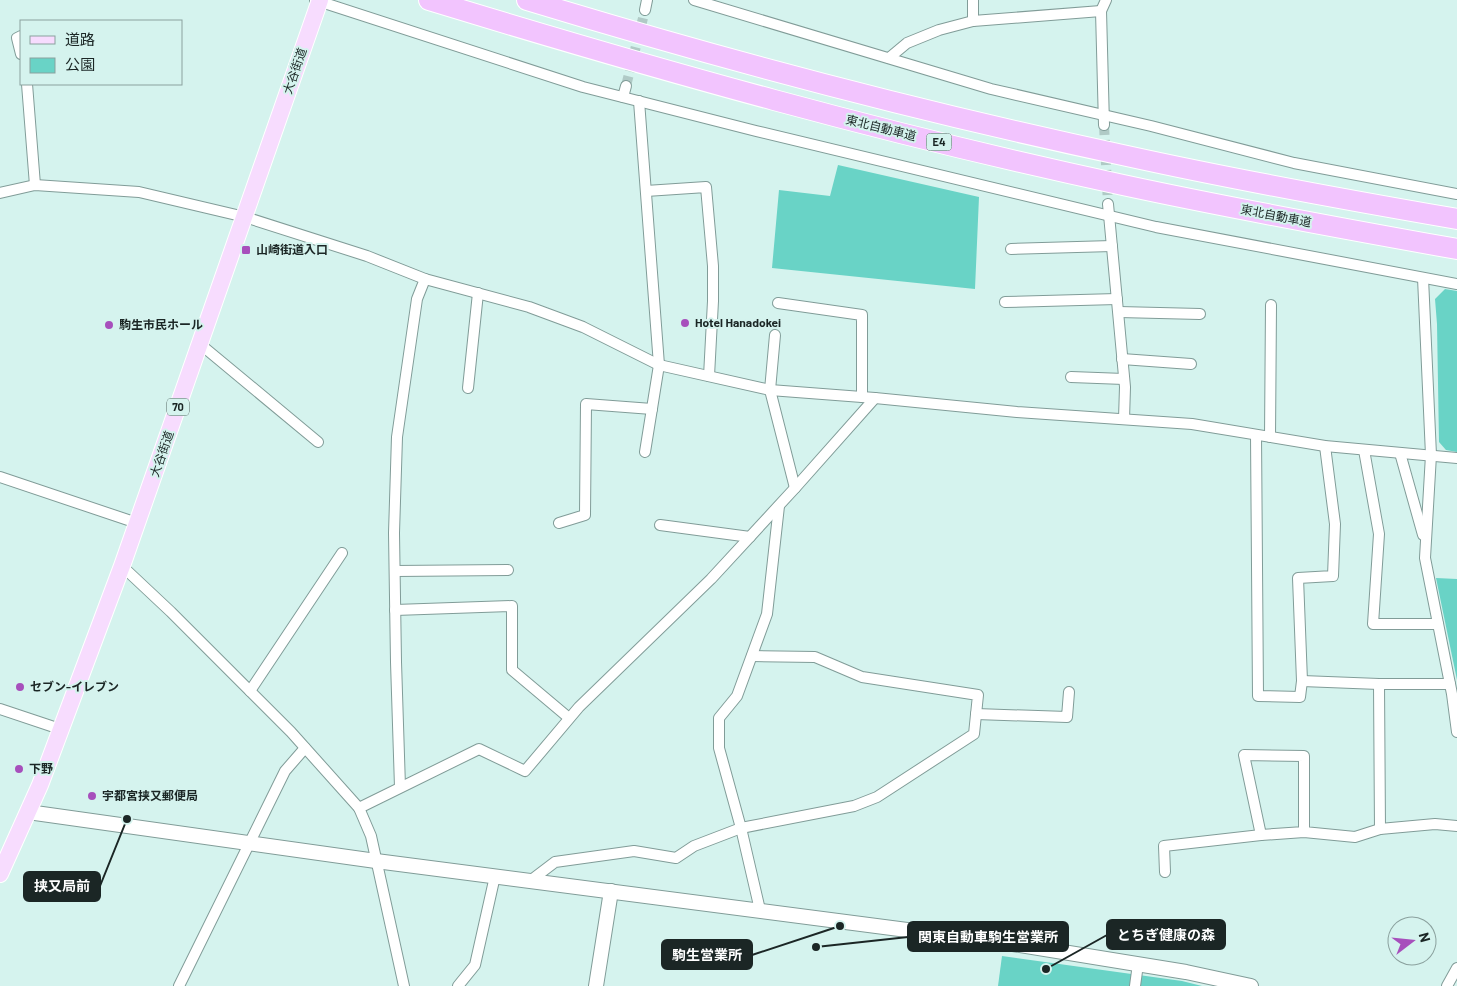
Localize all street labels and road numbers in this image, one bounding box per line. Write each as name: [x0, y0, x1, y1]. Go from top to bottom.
street label: 大谷街道: [280, 46, 308, 96]
street label: 東北自動車道: [845, 112, 918, 143]
road number: E4: [926, 134, 952, 150]
street label: 東北自動車道: [1240, 201, 1313, 229]
road number: 70: [167, 398, 189, 416]
street label: 大谷街道: [147, 429, 175, 479]

